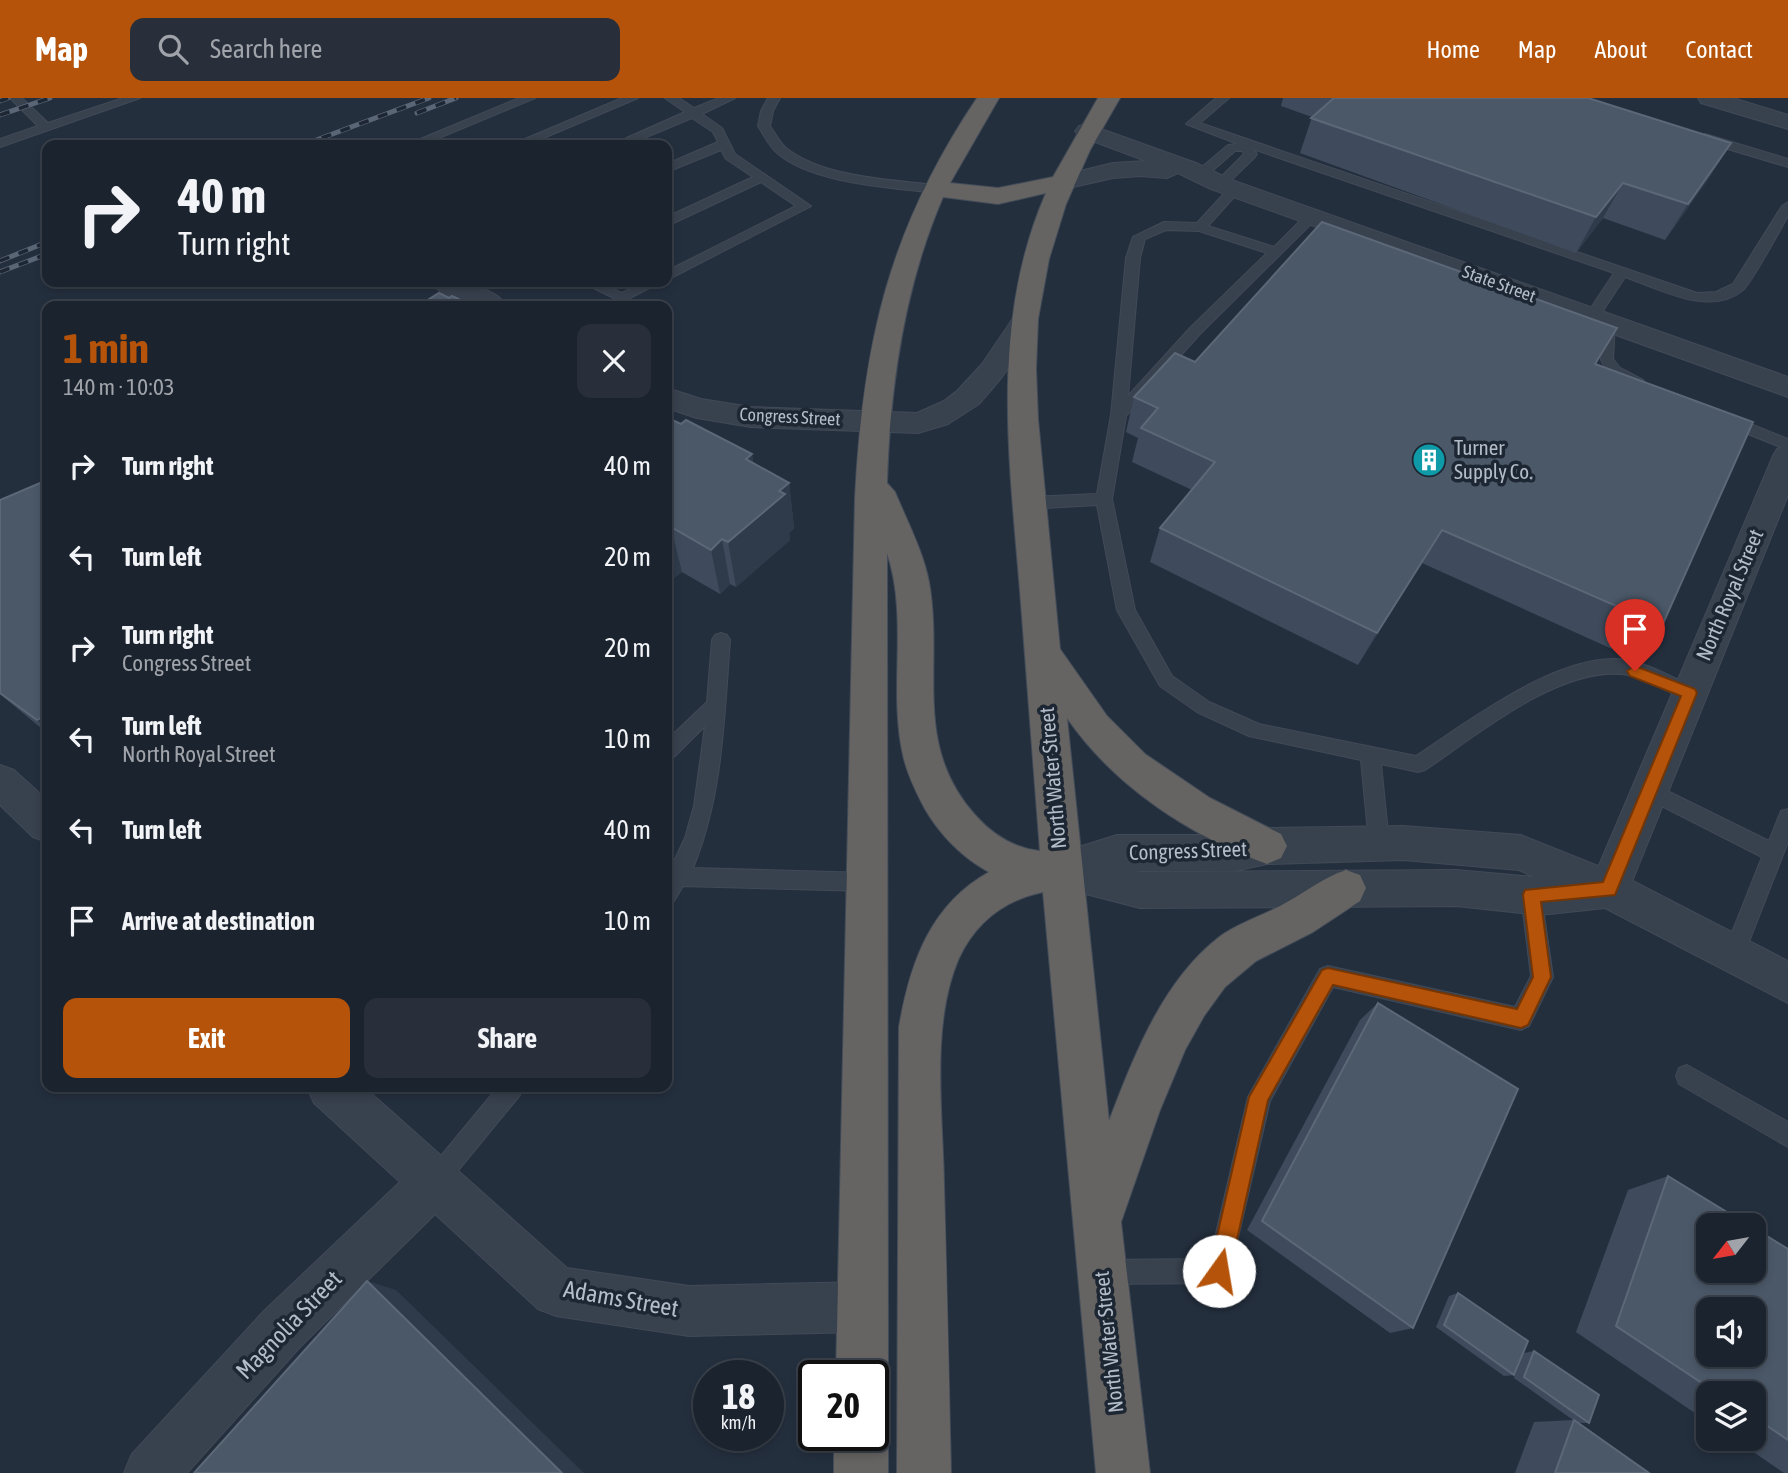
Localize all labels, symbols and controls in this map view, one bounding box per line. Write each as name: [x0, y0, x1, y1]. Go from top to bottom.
search box: [130, 18, 620, 81]
text: Map: [35, 30, 88, 68]
icon: search: [154, 30, 192, 68]
text: Search here: [210, 34, 322, 64]
text: Home: [1426, 36, 1480, 63]
text: Map: [1518, 36, 1556, 63]
text: About: [1594, 36, 1647, 63]
text: Contact: [1685, 36, 1753, 63]
text: 40 m: [178, 167, 266, 223]
icon: right: [63, 168, 154, 259]
text: Turn right: [178, 225, 291, 262]
street label: State Street: [1460, 261, 1539, 306]
text: 1 min: [63, 324, 149, 372]
button: close: [577, 324, 651, 398]
text: 140 m · 10:03: [63, 374, 175, 400]
street label: Congress Street: [739, 403, 841, 430]
place label: Turner Supply Co.: [1454, 435, 1533, 483]
building icon: Turner Supply Co.: [1410, 441, 1448, 479]
icon: right: [63, 447, 101, 485]
text: Turn right: [122, 451, 213, 481]
text: 40 m: [604, 451, 651, 481]
street label: North Royal Street: [1691, 525, 1768, 664]
icon: left: [63, 538, 101, 576]
text: Turn left: [122, 542, 202, 572]
text: 20 m: [604, 542, 651, 572]
pin: [1605, 599, 1665, 671]
icon: arrive: [1616, 610, 1654, 648]
text: Turn right: [122, 620, 213, 650]
icon: right: [63, 629, 101, 667]
text: 20 m: [604, 633, 651, 663]
text: Congress Street: [122, 650, 251, 676]
street label: North Water Street: [1034, 706, 1070, 850]
text: Turn left: [122, 711, 202, 741]
icon: left: [63, 720, 101, 758]
text: 10 m: [604, 724, 651, 754]
text: North Royal Street: [122, 741, 276, 767]
icon: left: [63, 811, 101, 849]
text: Turn left: [122, 815, 202, 845]
text: 40 m: [604, 815, 651, 845]
street label: Congress Street: [1129, 836, 1247, 864]
icon: arrive: [63, 902, 101, 940]
text: Arrive at destination: [122, 906, 315, 936]
text: 10 m: [604, 906, 651, 936]
button: Exit: [63, 998, 350, 1078]
button: Share: [364, 998, 651, 1078]
north arrow: [1696, 1213, 1766, 1283]
map controls: [1696, 1213, 1766, 1451]
position arrow: [1182, 1234, 1256, 1308]
street label: Magnolia Street: [230, 1265, 347, 1384]
street label: North Water Street: [1089, 1270, 1127, 1414]
street label: Adams Street: [562, 1275, 681, 1322]
button: sound: [1696, 1297, 1766, 1367]
speed limit sign: 20: [798, 1360, 889, 1451]
text: 18: [722, 1376, 755, 1416]
button: layers: [1696, 1381, 1766, 1451]
text: km/h: [721, 1412, 756, 1433]

